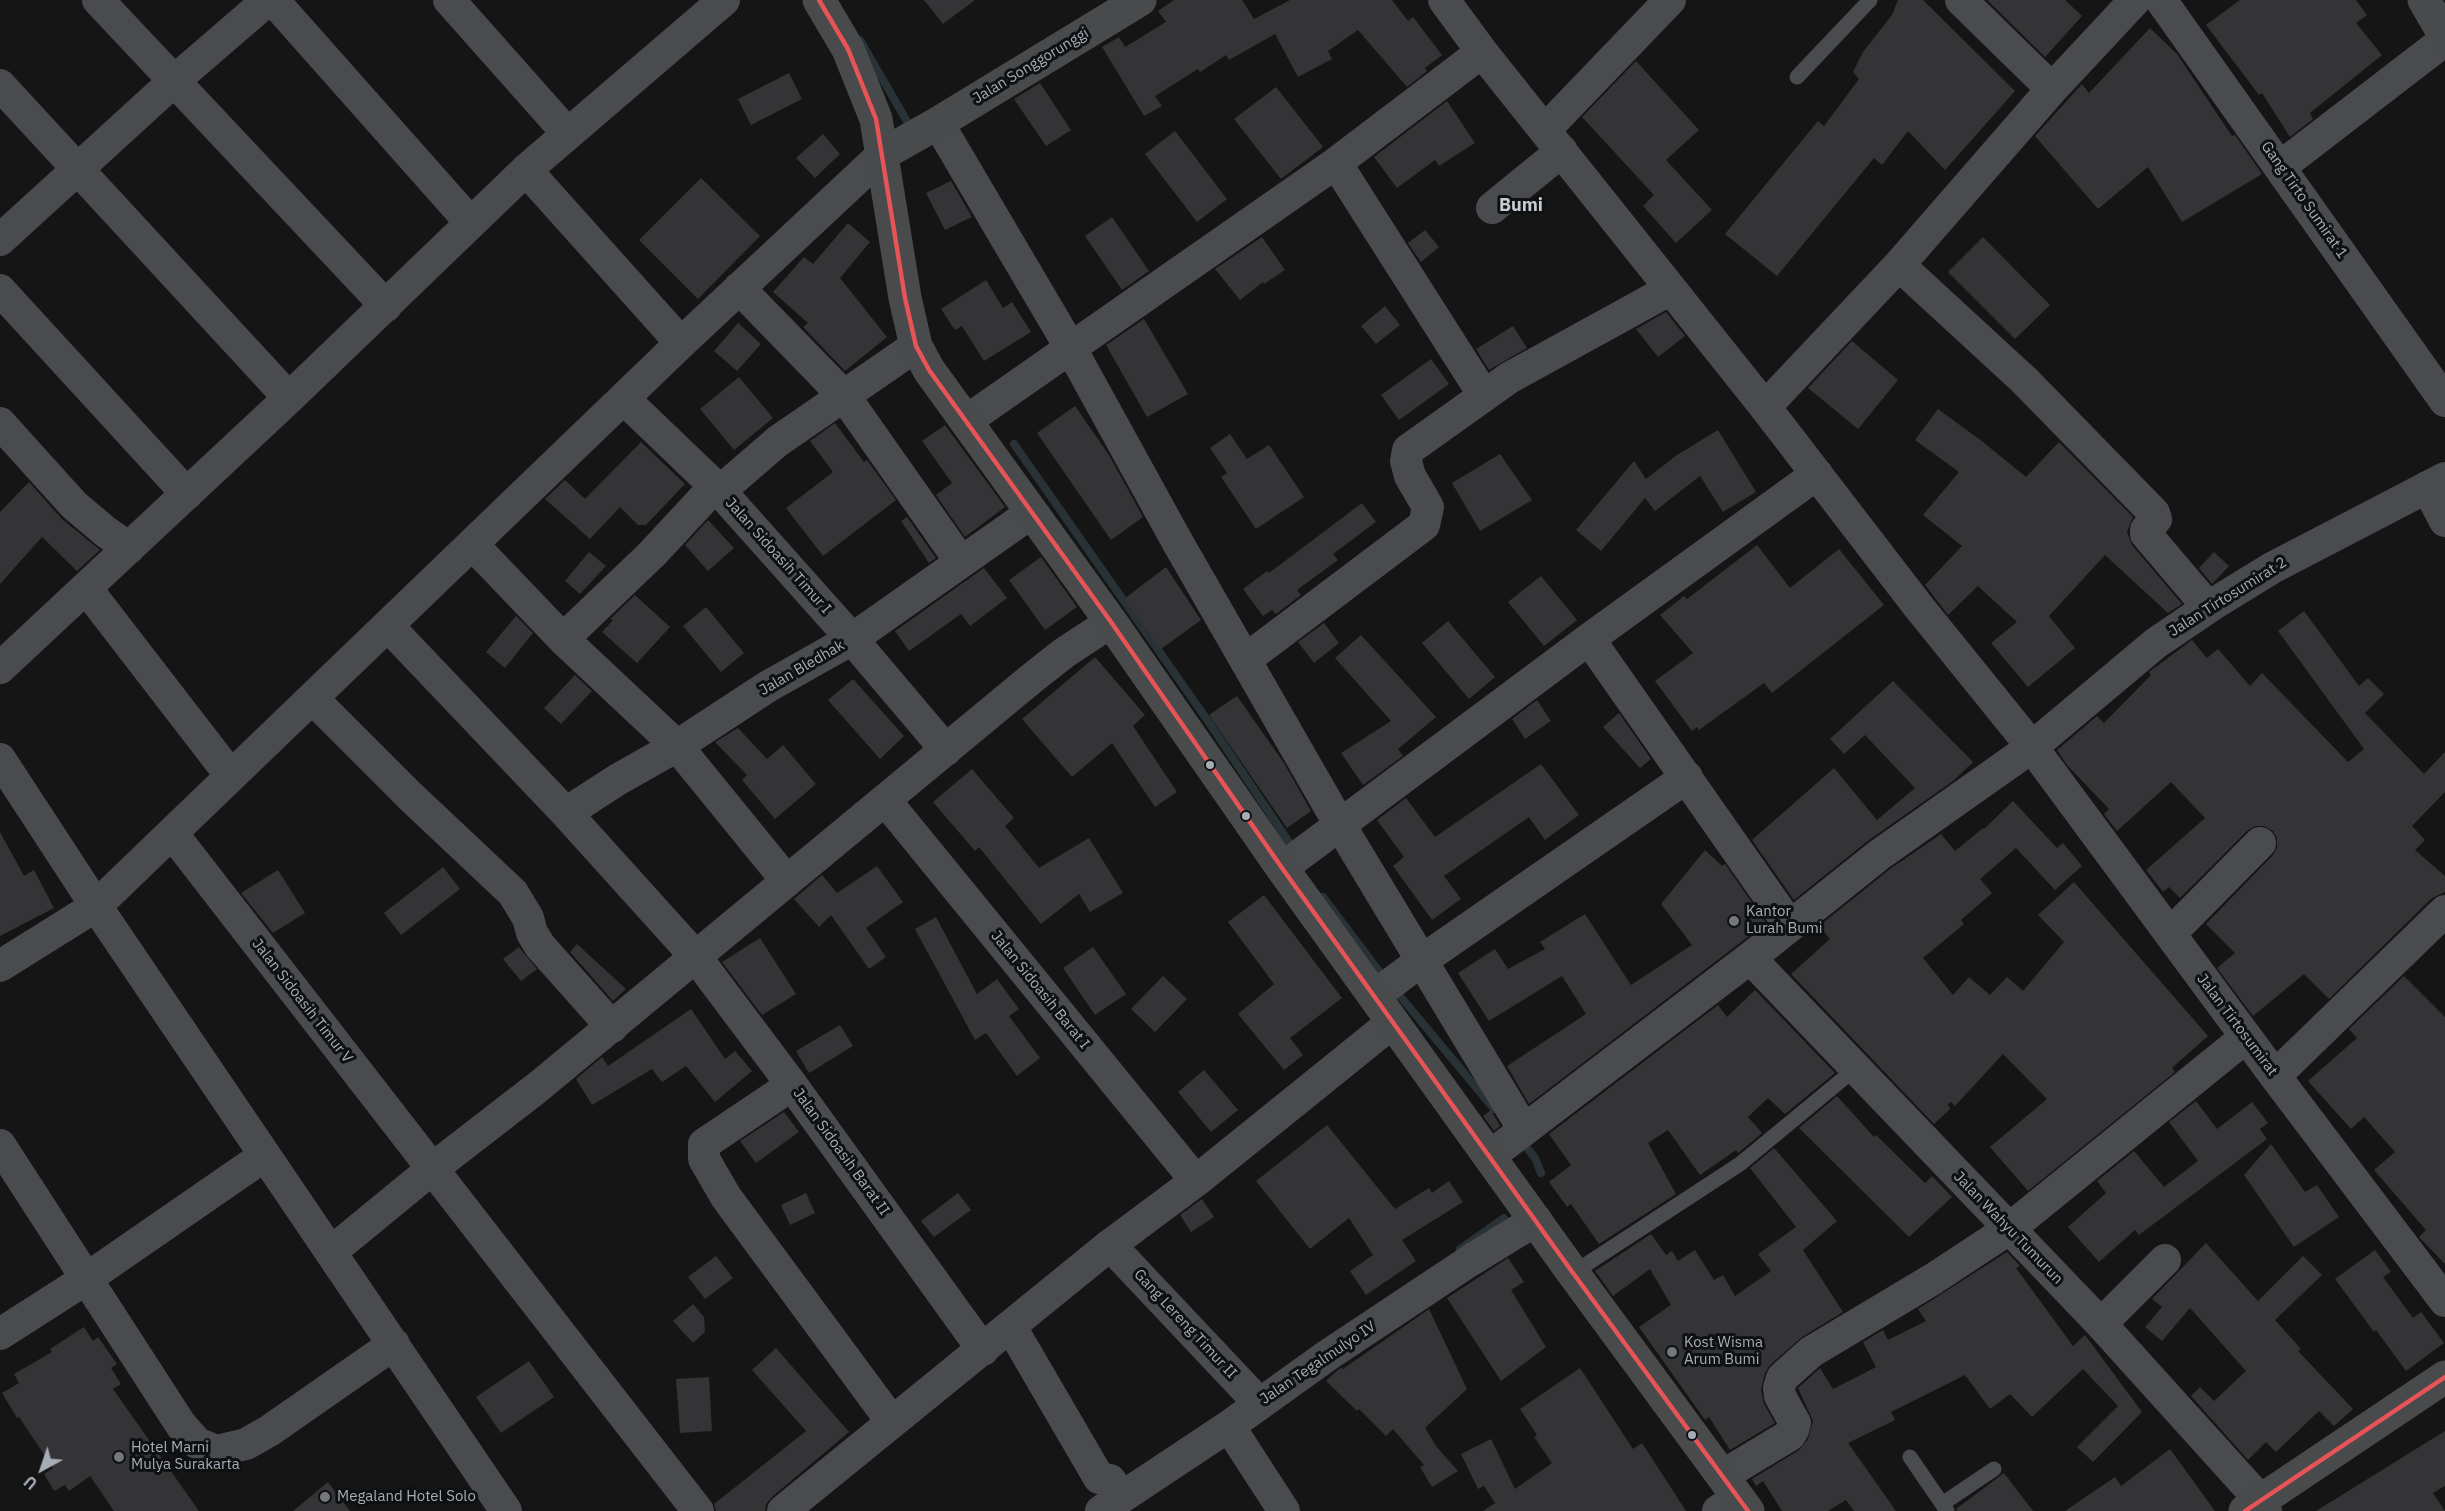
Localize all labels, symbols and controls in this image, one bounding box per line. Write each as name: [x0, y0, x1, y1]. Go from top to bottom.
street label: Jalan Songgorunggi: [970, 24, 1092, 108]
street label: Gang Tirto Sumirat 1: [2257, 138, 2351, 262]
district label: Bumi: [1499, 195, 1543, 217]
street label: Jalan Sidoasih Timur I: [721, 494, 835, 618]
street label: Jalan Tirtosumirat 2: [2166, 554, 2290, 640]
street label: Jalan Bledhak: [756, 636, 848, 700]
unlabelled marker: [1204, 759, 1216, 771]
unlabelled marker: [1240, 810, 1252, 822]
place label: Kantor Lurah Bumi: [1746, 903, 1823, 938]
marker: Kantor Lurah Bumi: [1727, 914, 1741, 928]
street label: Jalan Sidoasih Barat I: [987, 927, 1093, 1053]
street label: Jalan Sidoasih Timur V: [248, 935, 356, 1067]
street label: Jalan Tirtosumirat: [2193, 971, 2281, 1079]
street label: Jalan Sidoasih Barat II: [789, 1085, 893, 1219]
street label: Jalan Wahyu Tumurun: [1950, 1168, 2066, 1288]
street label: Gang Lereng Timur II: [1130, 1266, 1240, 1382]
street label: Jalan Tegalmulyo IV: [1257, 1318, 1379, 1408]
place label: Kost Wisma Arum Bumi: [1684, 1334, 1763, 1369]
marker: Kost Wisma Arum Bumi: [1665, 1345, 1679, 1359]
unlabelled marker: [1686, 1429, 1698, 1441]
north arrow: [12, 1439, 72, 1499]
place label: Hotel Marni Mulya Surakarta: [131, 1439, 240, 1474]
marker: Hotel Marni Mulya Surakarta: [112, 1450, 126, 1464]
text: U: [20, 1472, 41, 1494]
place label: Megaland Hotel Solo: [337, 1488, 476, 1506]
marker: Megaland Hotel Solo: [318, 1490, 332, 1504]

